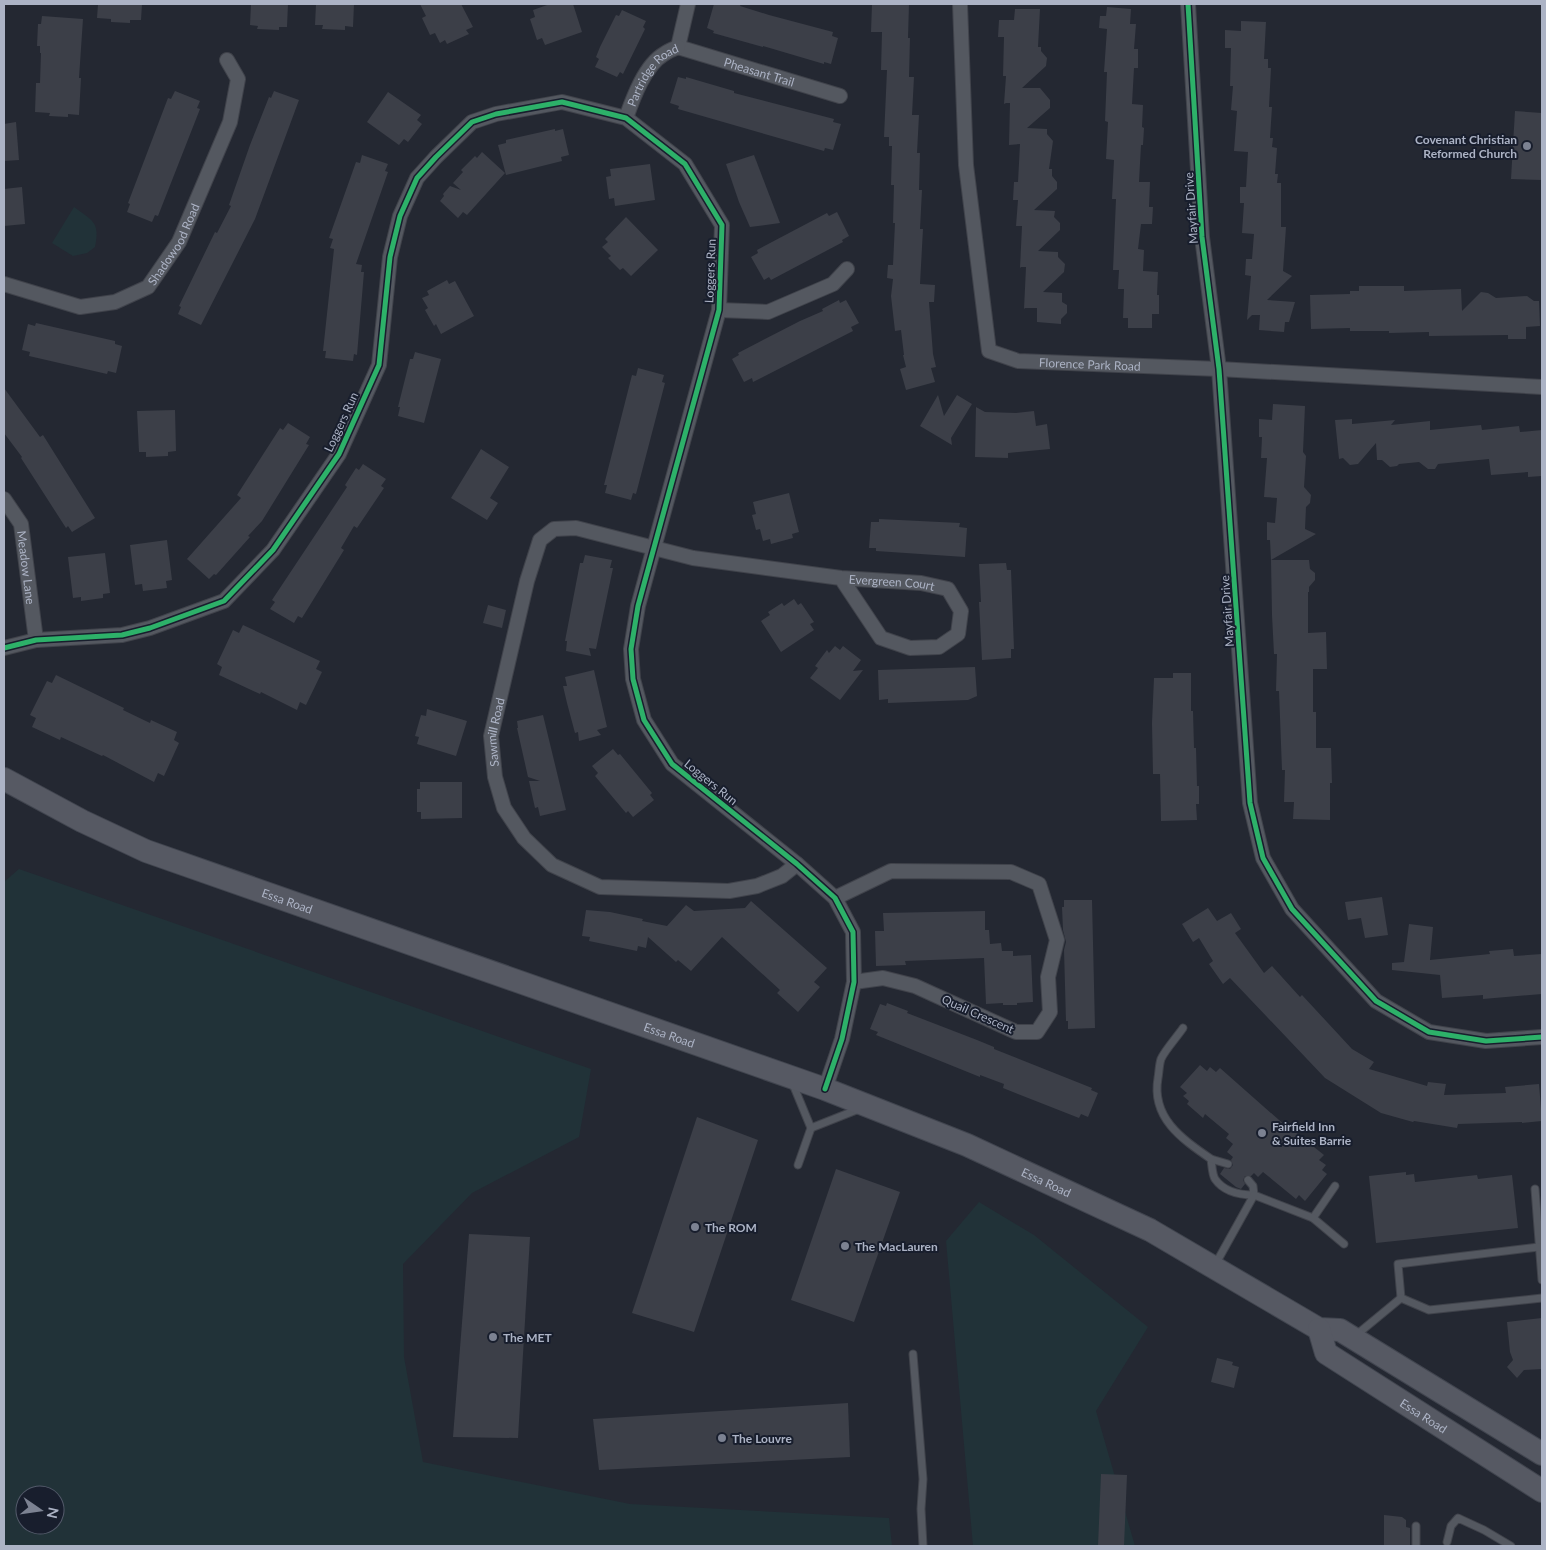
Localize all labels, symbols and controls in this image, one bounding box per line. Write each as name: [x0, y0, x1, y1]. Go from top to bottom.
street label: Partridge Road: [623, 40, 680, 108]
street label: Pheasant Trail: [722, 54, 796, 89]
place label: Covenant Christian Reformed Church: [1415, 132, 1517, 161]
marker: Covenant Christian Reformed Church: [1521, 140, 1533, 152]
street label: Mayfair Drive: [1181, 172, 1201, 244]
street label: Shadowood Road: [144, 201, 202, 288]
street label: Loggers Run: [701, 239, 719, 303]
street label: Florence Park Road: [1039, 354, 1141, 373]
street label: Loggers Run: [321, 390, 361, 454]
street label: Meadow Lane: [14, 530, 39, 605]
street label: Evergreen Court: [848, 571, 937, 594]
street label: Mayfair Drive: [1217, 575, 1237, 647]
street label: Sawmill Road: [483, 696, 507, 767]
street label: Loggers Run: [681, 756, 741, 808]
street label: Essa Road: [260, 885, 315, 916]
street label: Quail Crescent: [940, 991, 1017, 1037]
street label: Essa Road: [642, 1019, 697, 1050]
place label: Fairfield Inn & Suites Barrie: [1272, 1119, 1352, 1148]
marker: Fairfield Inn & Suites Barrie: [1256, 1127, 1268, 1139]
street label: Essa Road: [1019, 1164, 1074, 1200]
place label: The ROM: [705, 1220, 757, 1235]
marker: The ROM: [689, 1221, 701, 1233]
place label: The MacLauren: [855, 1239, 938, 1254]
marker: The MacLauren: [839, 1240, 851, 1252]
place label: The MET: [503, 1330, 552, 1345]
marker: The MET: [487, 1331, 499, 1343]
street label: Essa Road: [1397, 1395, 1450, 1436]
place label: The Louvre: [732, 1431, 792, 1446]
marker: The Louvre: [716, 1432, 728, 1444]
north arrow: [15, 1485, 65, 1535]
text: N: [44, 1506, 63, 1520]

